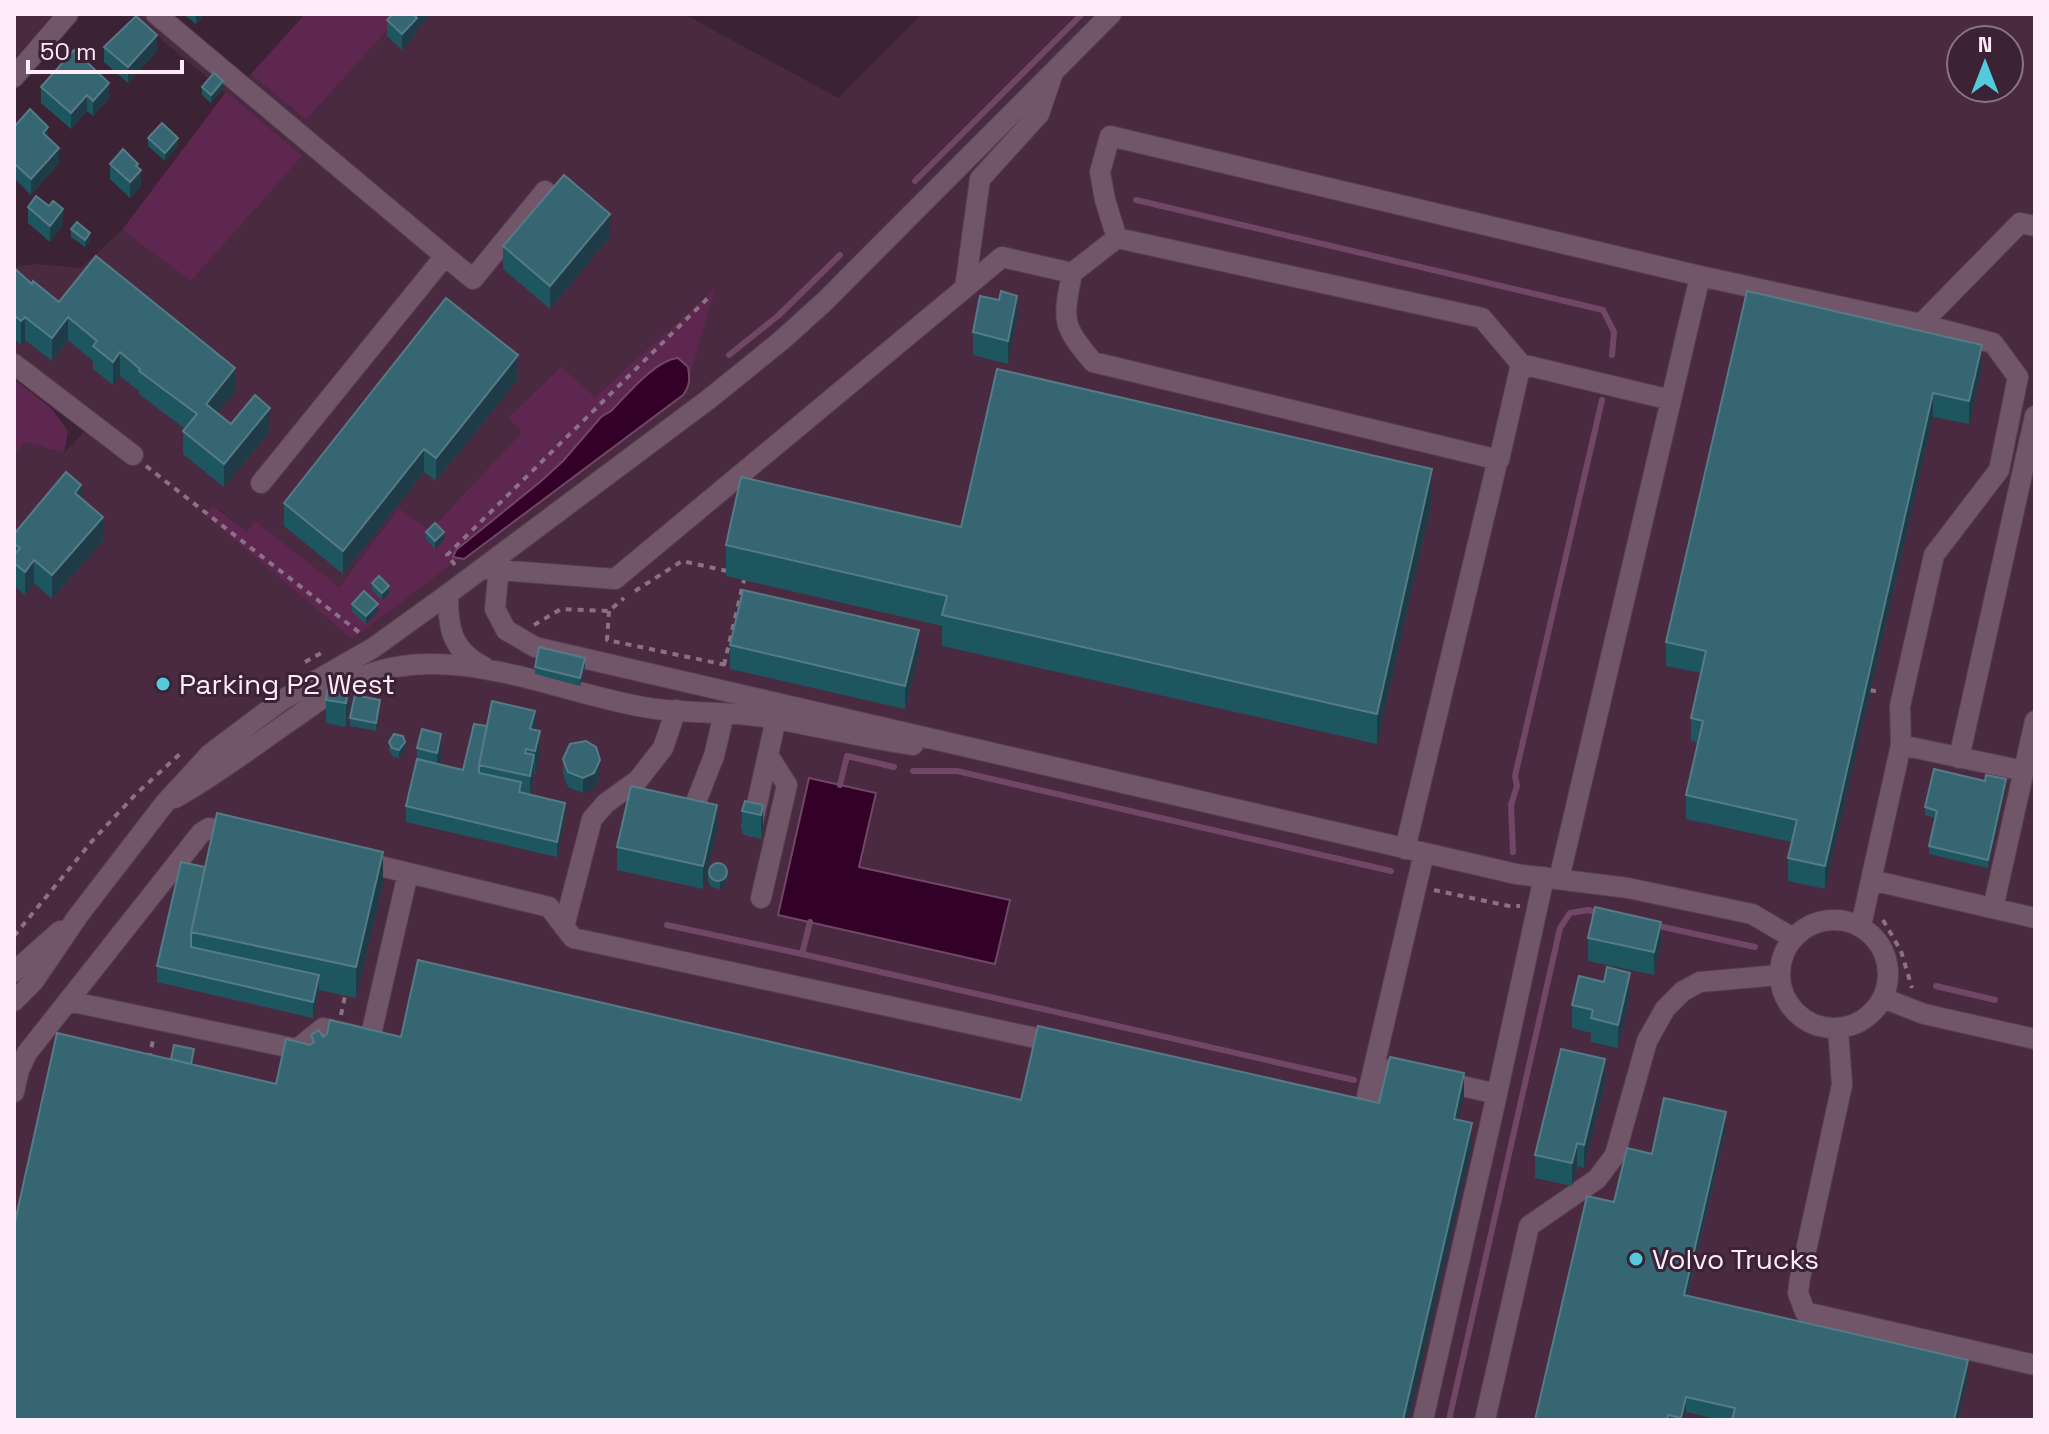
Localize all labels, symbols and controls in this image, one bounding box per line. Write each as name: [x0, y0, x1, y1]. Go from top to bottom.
scale bar: [28, 24, 182, 74]
north arrow: [1945, 24, 2025, 104]
text: N: [1978, 30, 1992, 58]
text: 50 m: [40, 36, 97, 67]
place label: Parking P2 West: [179, 666, 395, 702]
marker: Parking P2 West: [154, 675, 172, 693]
place label: Volvo Trucks: [1652, 1241, 1819, 1277]
marker: Volvo Trucks: [1627, 1250, 1645, 1268]

